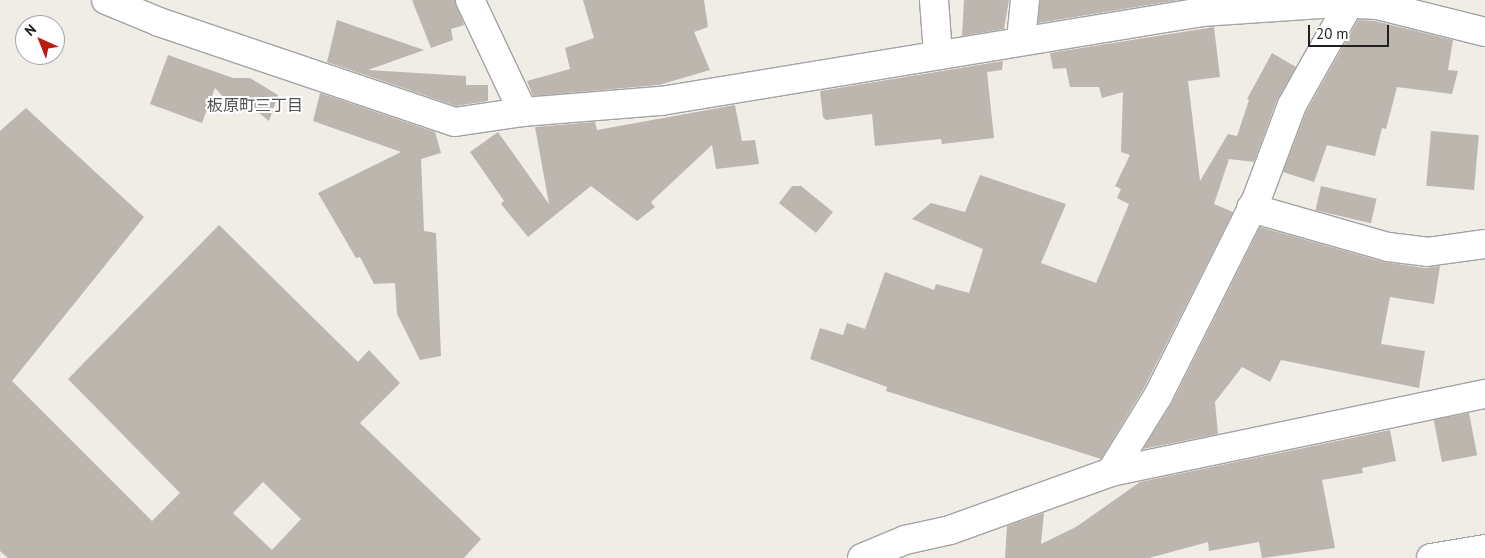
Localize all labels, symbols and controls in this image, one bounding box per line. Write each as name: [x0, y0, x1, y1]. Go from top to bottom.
north arrow: [15, 15, 65, 65]
scale bar: [1310, 15, 1391, 47]
text: N: [21, 20, 40, 40]
text: 20 m: [1316, 24, 1349, 43]
district label: 板原町三丁目: [207, 95, 303, 115]

